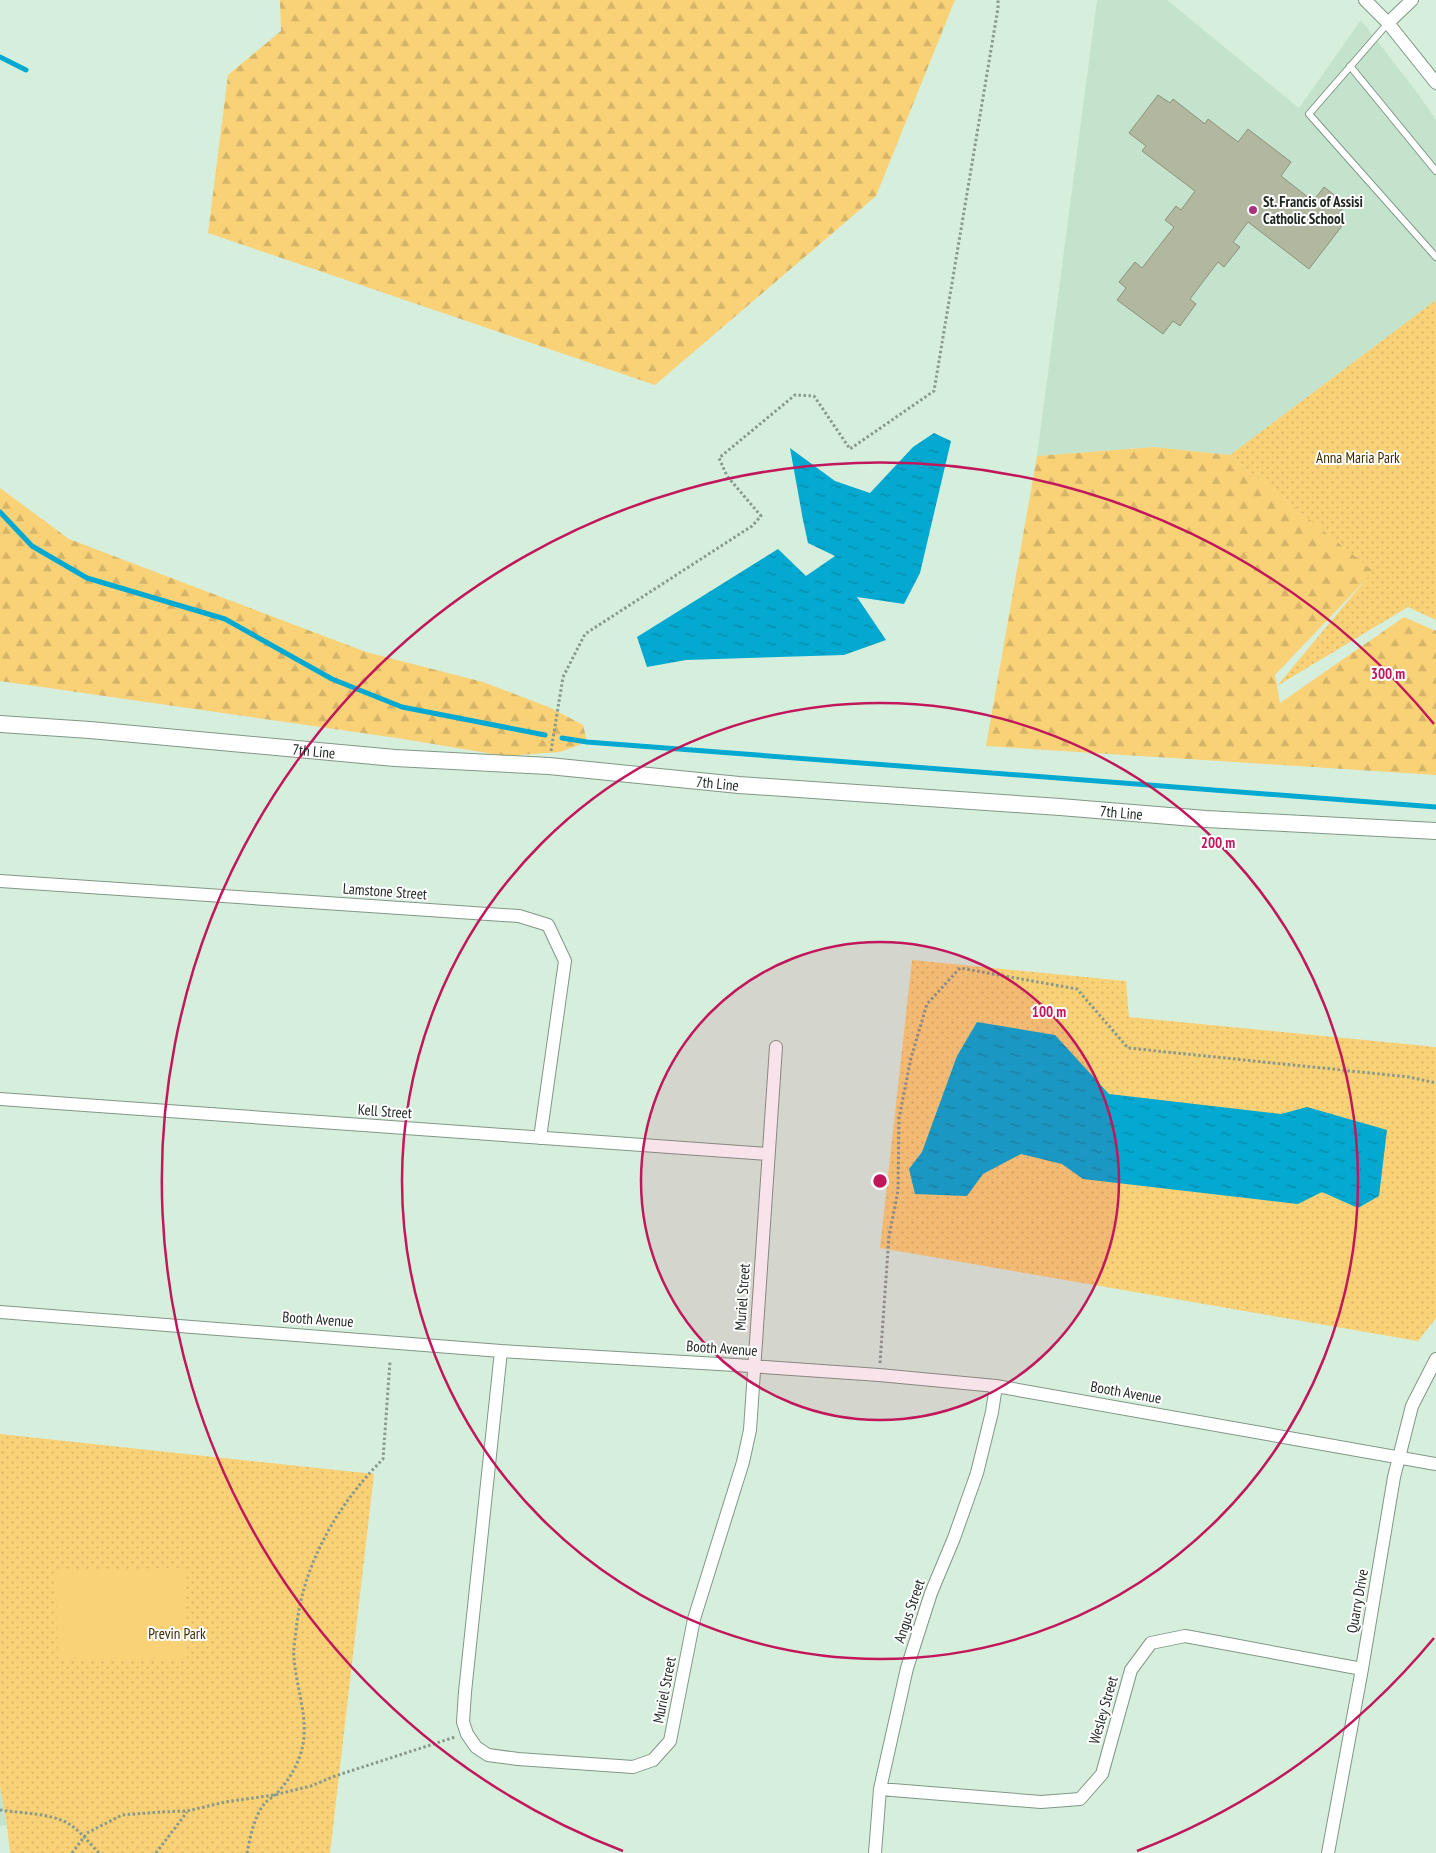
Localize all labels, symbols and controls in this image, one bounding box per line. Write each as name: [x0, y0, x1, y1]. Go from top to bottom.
place label: St. Francis of Assisi Catholic School: [1263, 192, 1363, 228]
marker: St. Francis of Assisi Catholic School: [1247, 204, 1259, 216]
park label: Anna Maria Park: [1316, 448, 1400, 467]
text: 300 m: [1371, 664, 1405, 683]
street label: 7th Line: [292, 739, 336, 762]
street label: 7th Line: [695, 771, 740, 794]
street label: 7th Line: [1099, 801, 1144, 823]
text: 200 m: [1201, 833, 1235, 852]
street label: Lamstone Street: [342, 879, 428, 903]
text: 100 m: [1032, 1002, 1066, 1021]
street label: Kell Street: [357, 1100, 413, 1122]
centre of rings: [871, 1172, 889, 1190]
street label: Muriel Street: [730, 1263, 754, 1331]
street label: Booth Avenue: [282, 1307, 354, 1331]
street label: Booth Avenue: [686, 1336, 758, 1360]
street label: Booth Avenue: [1089, 1376, 1163, 1408]
street label: Quarry Drive: [1342, 1568, 1372, 1634]
street label: Angus Street: [889, 1577, 929, 1645]
park label: Previn Park: [148, 1624, 206, 1643]
street label: Muriel Street: [648, 1655, 680, 1725]
street label: Wesley Street: [1084, 1674, 1122, 1746]

